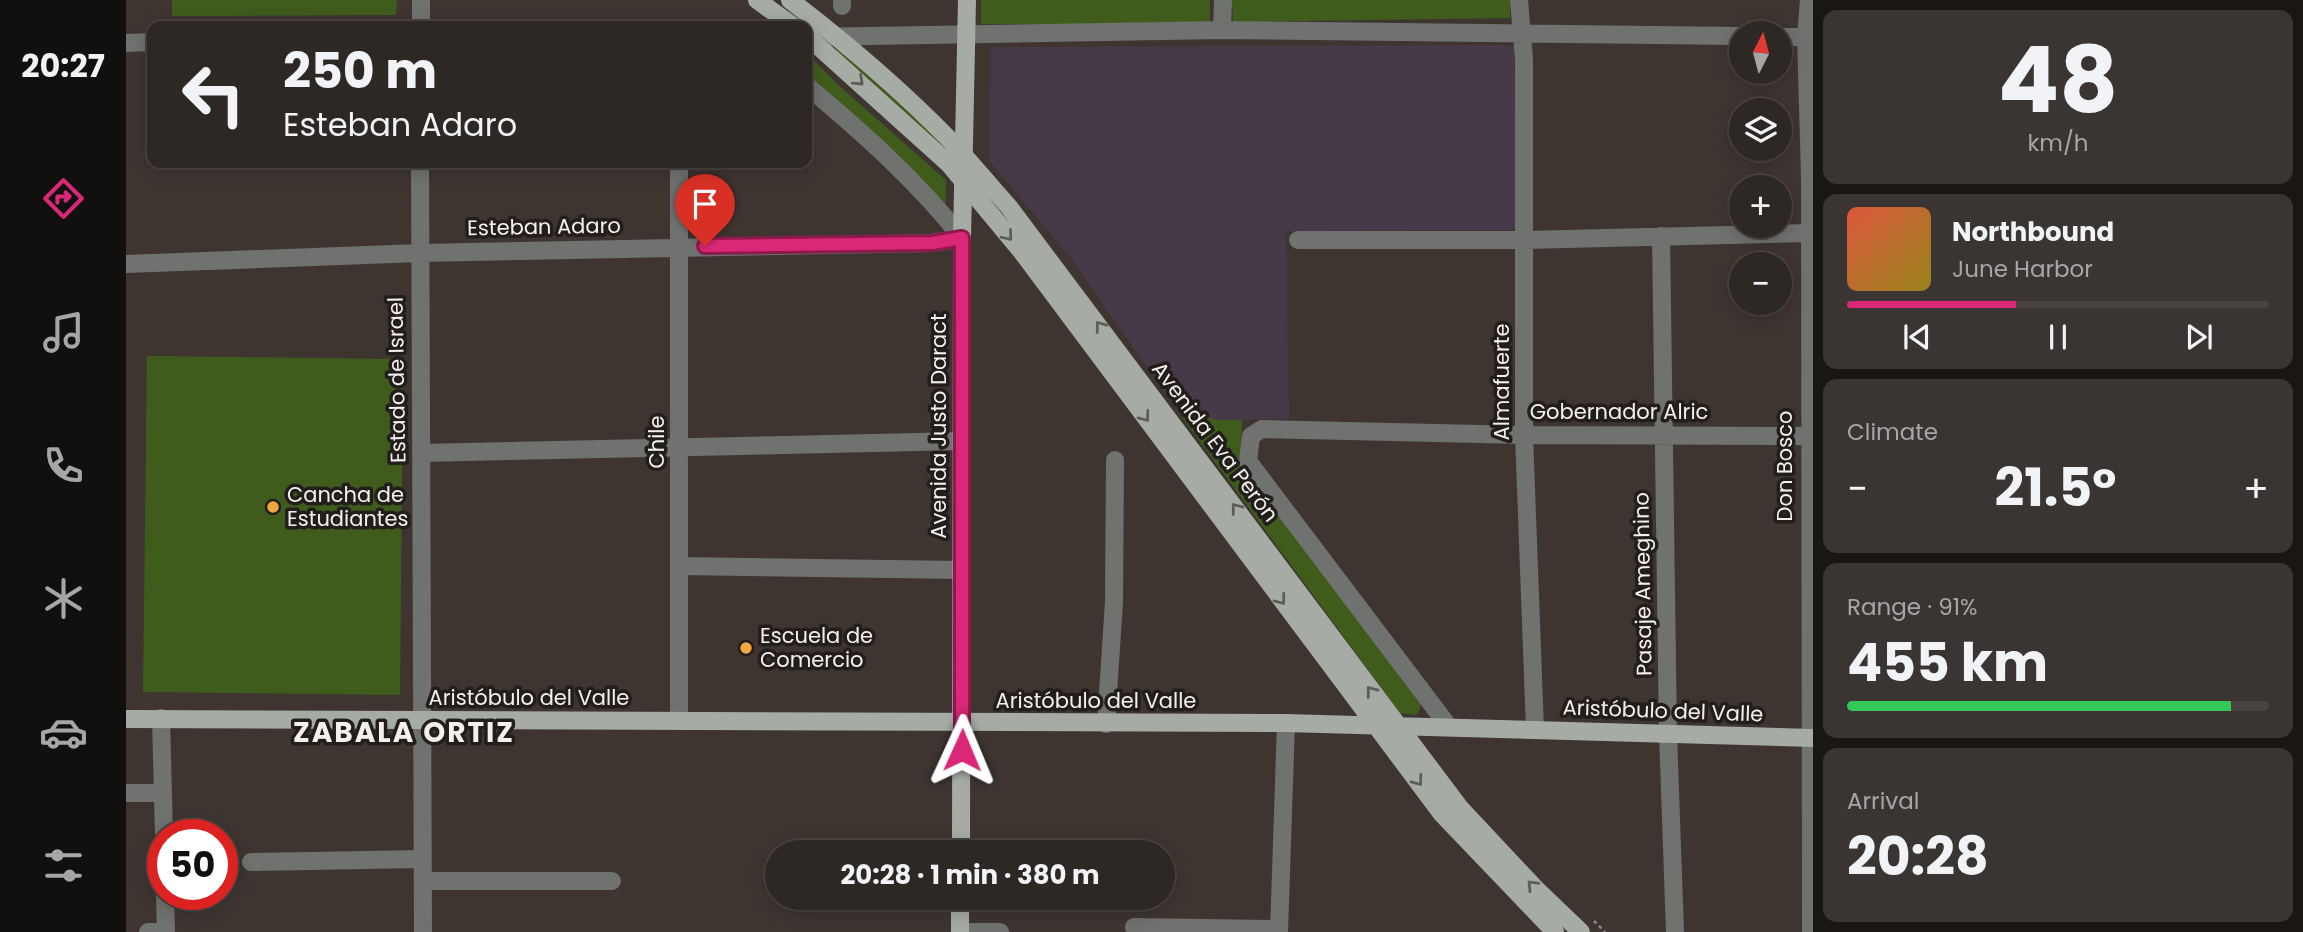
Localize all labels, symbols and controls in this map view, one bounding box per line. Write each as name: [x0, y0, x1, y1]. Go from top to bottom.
text: 48: [1998, 16, 2118, 144]
north arrow: [1729, 21, 1792, 84]
map controls: [1729, 21, 1792, 315]
text: 250 m: [283, 37, 437, 105]
text: 20:27: [21, 43, 105, 88]
icon: left: [168, 49, 259, 140]
one-way arrow: [851, 73, 864, 86]
button: layers: [1729, 98, 1792, 161]
text: Esteban Adaro: [283, 102, 517, 147]
text: km/h: [2027, 127, 2089, 159]
icon: directions: [39, 174, 88, 223]
pin: [675, 174, 735, 246]
button: +: [1729, 175, 1792, 238]
icon: arrive: [686, 185, 724, 223]
street label: Esteban Adaro: [467, 211, 621, 242]
text: Northbound: [1952, 214, 2114, 250]
one-way arrow: [1000, 227, 1012, 240]
button: −: [1729, 252, 1792, 315]
text: June Harbor: [1952, 253, 2093, 285]
street label: Estado de Israel: [381, 297, 412, 463]
icon: music: [39, 308, 88, 357]
street label: Avenida Justo Daract: [924, 313, 953, 539]
icon: previous: [1898, 318, 1936, 356]
icon: pause: [2039, 318, 2077, 356]
icon: next: [2180, 318, 2218, 356]
one-way arrow: [1095, 321, 1108, 334]
street label: Almafuerte: [1487, 323, 1516, 441]
street label: Avenida Eva Perón: [1145, 356, 1285, 528]
street label: Gobernador Alric: [1530, 397, 1708, 426]
one-way arrow: [1137, 409, 1149, 422]
street label: Don Bosco: [1770, 411, 1799, 521]
street label: Chile: [642, 415, 671, 469]
text: Climate: [1847, 416, 1938, 448]
icon: phone: [39, 441, 88, 490]
text: 21.5°: [1995, 451, 2116, 524]
text: −: [1847, 462, 1868, 515]
text: +: [2243, 462, 2269, 515]
place label: Cancha de Estudiantes: [287, 480, 408, 533]
street label: Pasaje Ameghino: [1626, 492, 1659, 676]
marker: Cancha de Estudiantes: [265, 499, 281, 515]
one-way arrow: [1231, 504, 1244, 516]
icon: climate: [39, 574, 88, 623]
text: Range · 91%: [1847, 591, 1978, 623]
one-way arrow: [1272, 592, 1285, 605]
place label: Escuela de Comercio: [760, 621, 873, 674]
text: 455 km: [1847, 626, 2048, 699]
marker: Escuela de Comercio: [738, 640, 754, 656]
street label: Aristóbulo del Valle: [429, 683, 629, 712]
street label: Aristóbulo del Valle: [996, 686, 1196, 715]
one-way arrow: [1367, 686, 1379, 699]
street label: Aristóbulo del Valle: [1562, 693, 1764, 728]
icon: car: [39, 708, 88, 757]
district label: ZABALA ORTIZ: [293, 713, 515, 752]
position arrow: [925, 713, 999, 787]
one-way arrow: [1409, 773, 1422, 786]
text: Arrival: [1847, 785, 1919, 817]
speed limit sign: 50: [147, 819, 238, 910]
text: 20:28: [1847, 820, 1989, 893]
icon: filters: [39, 841, 88, 890]
text: 20:28 · 1 min · 380 m: [840, 857, 1100, 893]
one-way arrow: [1527, 880, 1540, 893]

